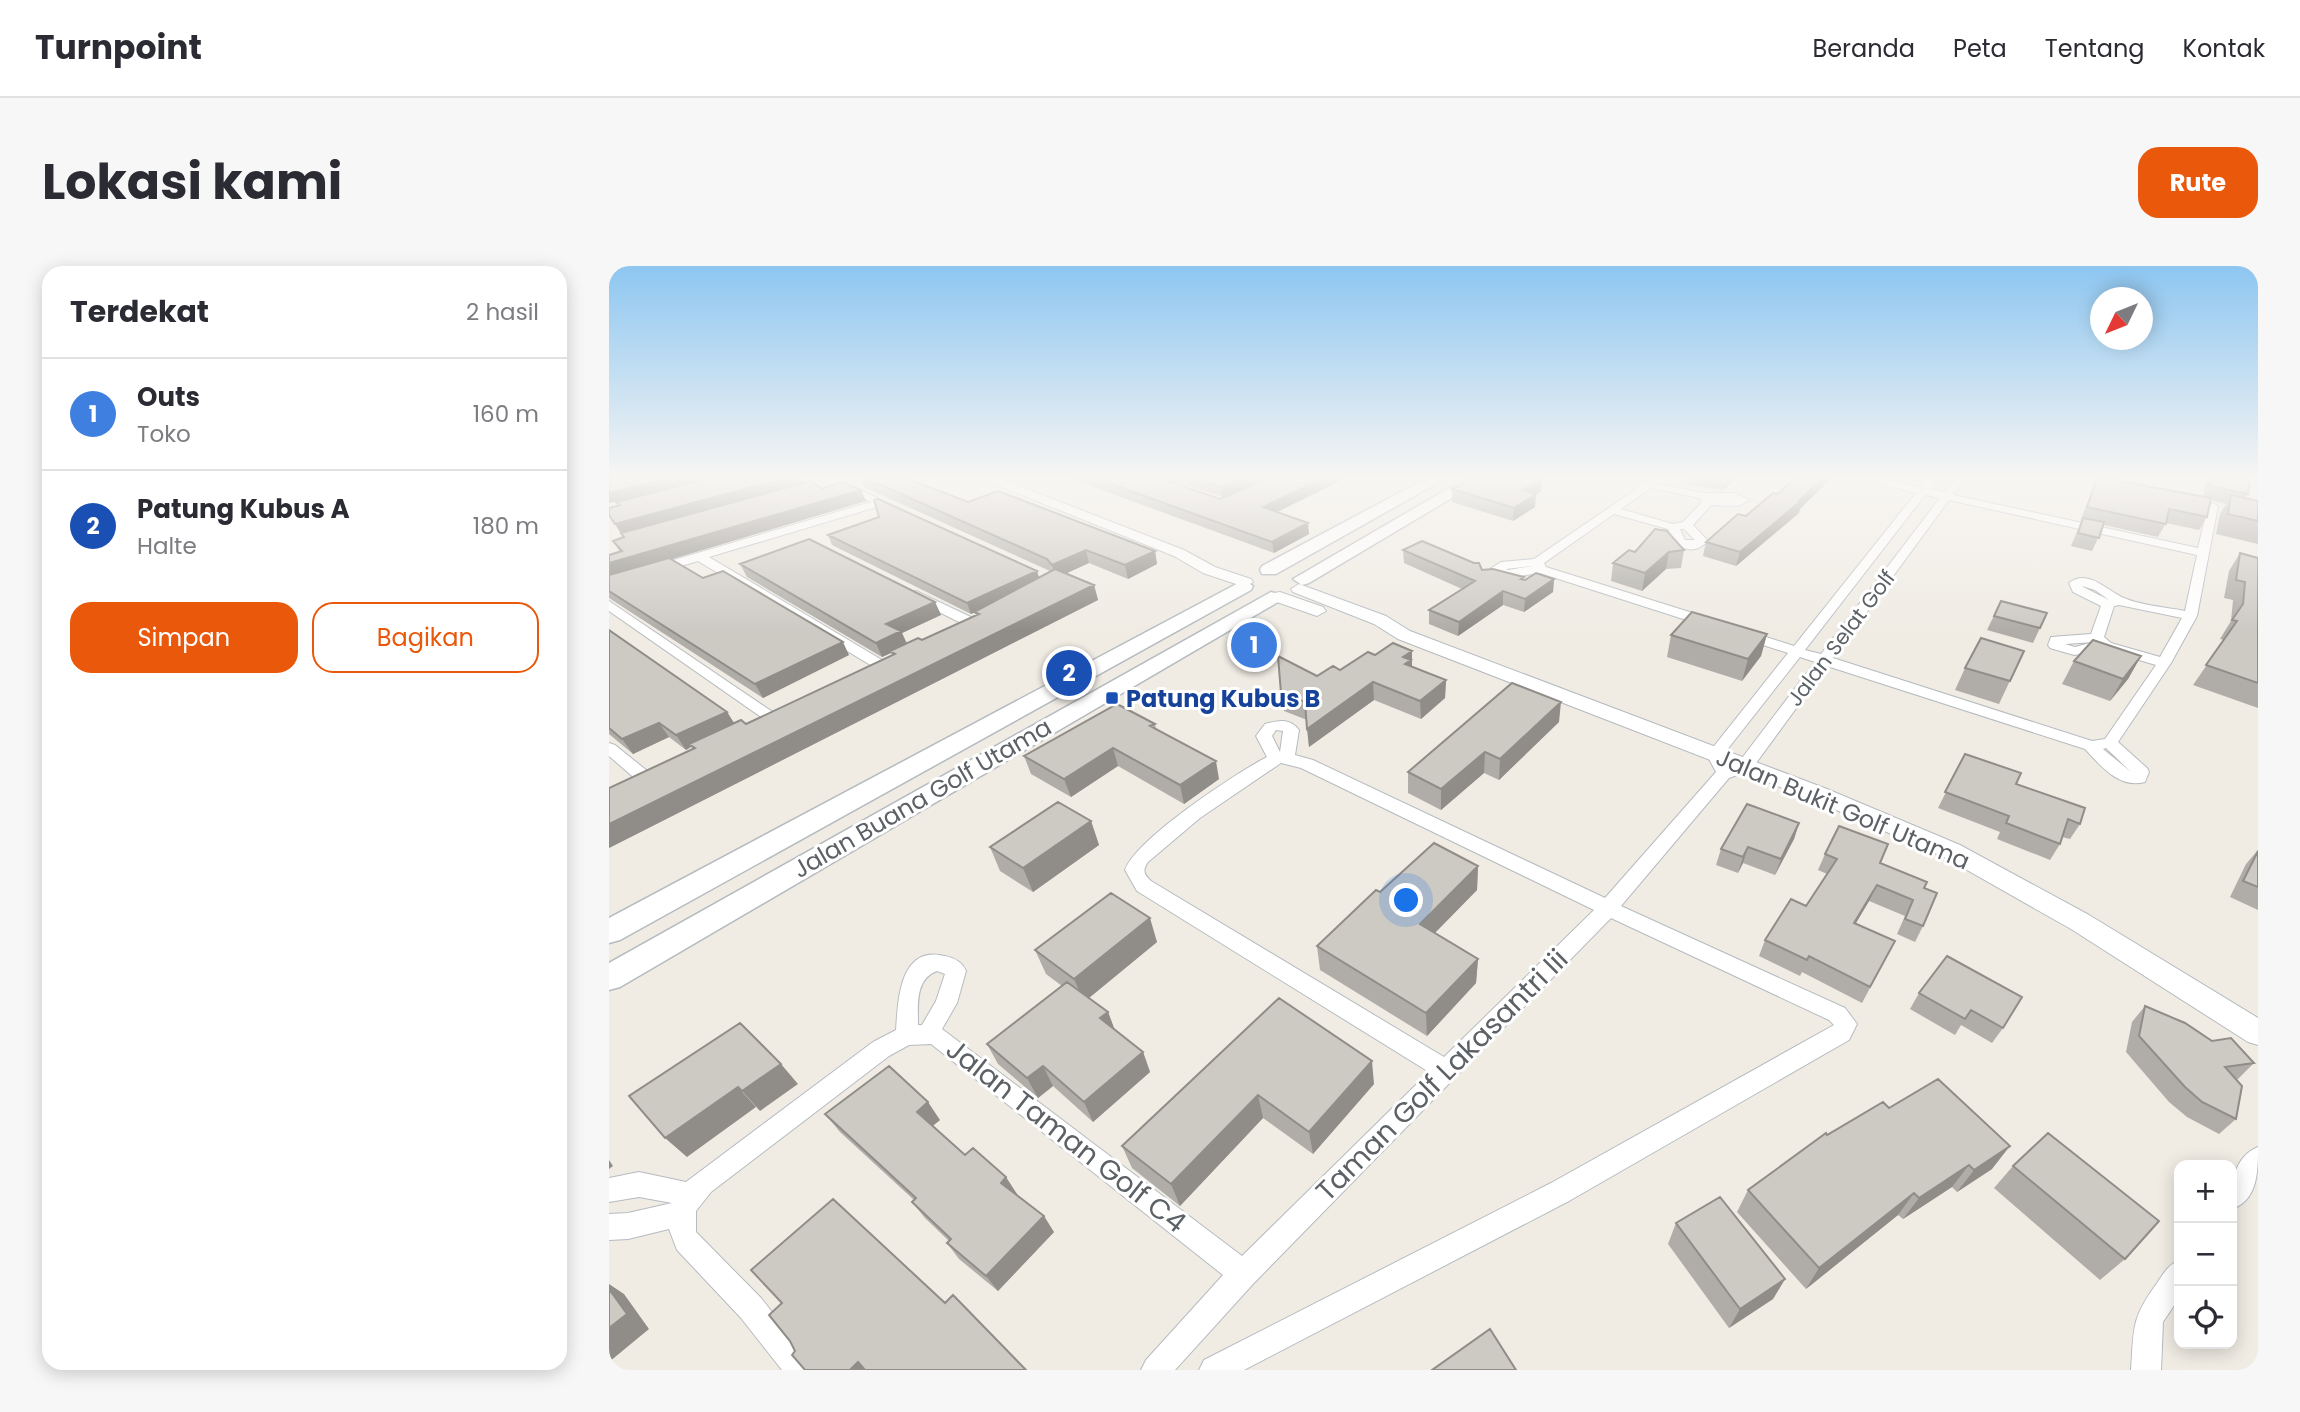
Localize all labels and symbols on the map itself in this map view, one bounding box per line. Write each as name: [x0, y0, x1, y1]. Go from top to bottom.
north arrow: [2090, 287, 2153, 350]
street label: Jalan Selat Golf: [1780, 564, 1902, 712]
pin: 1: [1231, 619, 1277, 671]
pin: 2: [1046, 647, 1092, 699]
place label: Patung Kubus B: [1126, 682, 1320, 715]
marker: Patung Kubus B: [1104, 690, 1120, 706]
street label: Jalan Buana Golf Utama: [787, 710, 1057, 886]
street label: Jalan Bukit Golf Utama: [1711, 741, 1975, 877]
your location: [1389, 883, 1423, 917]
street label: Taman Golf Lakasantri Iii: [1307, 940, 1577, 1210]
street label: Jalan Taman Golf C4: [938, 1030, 1194, 1242]

